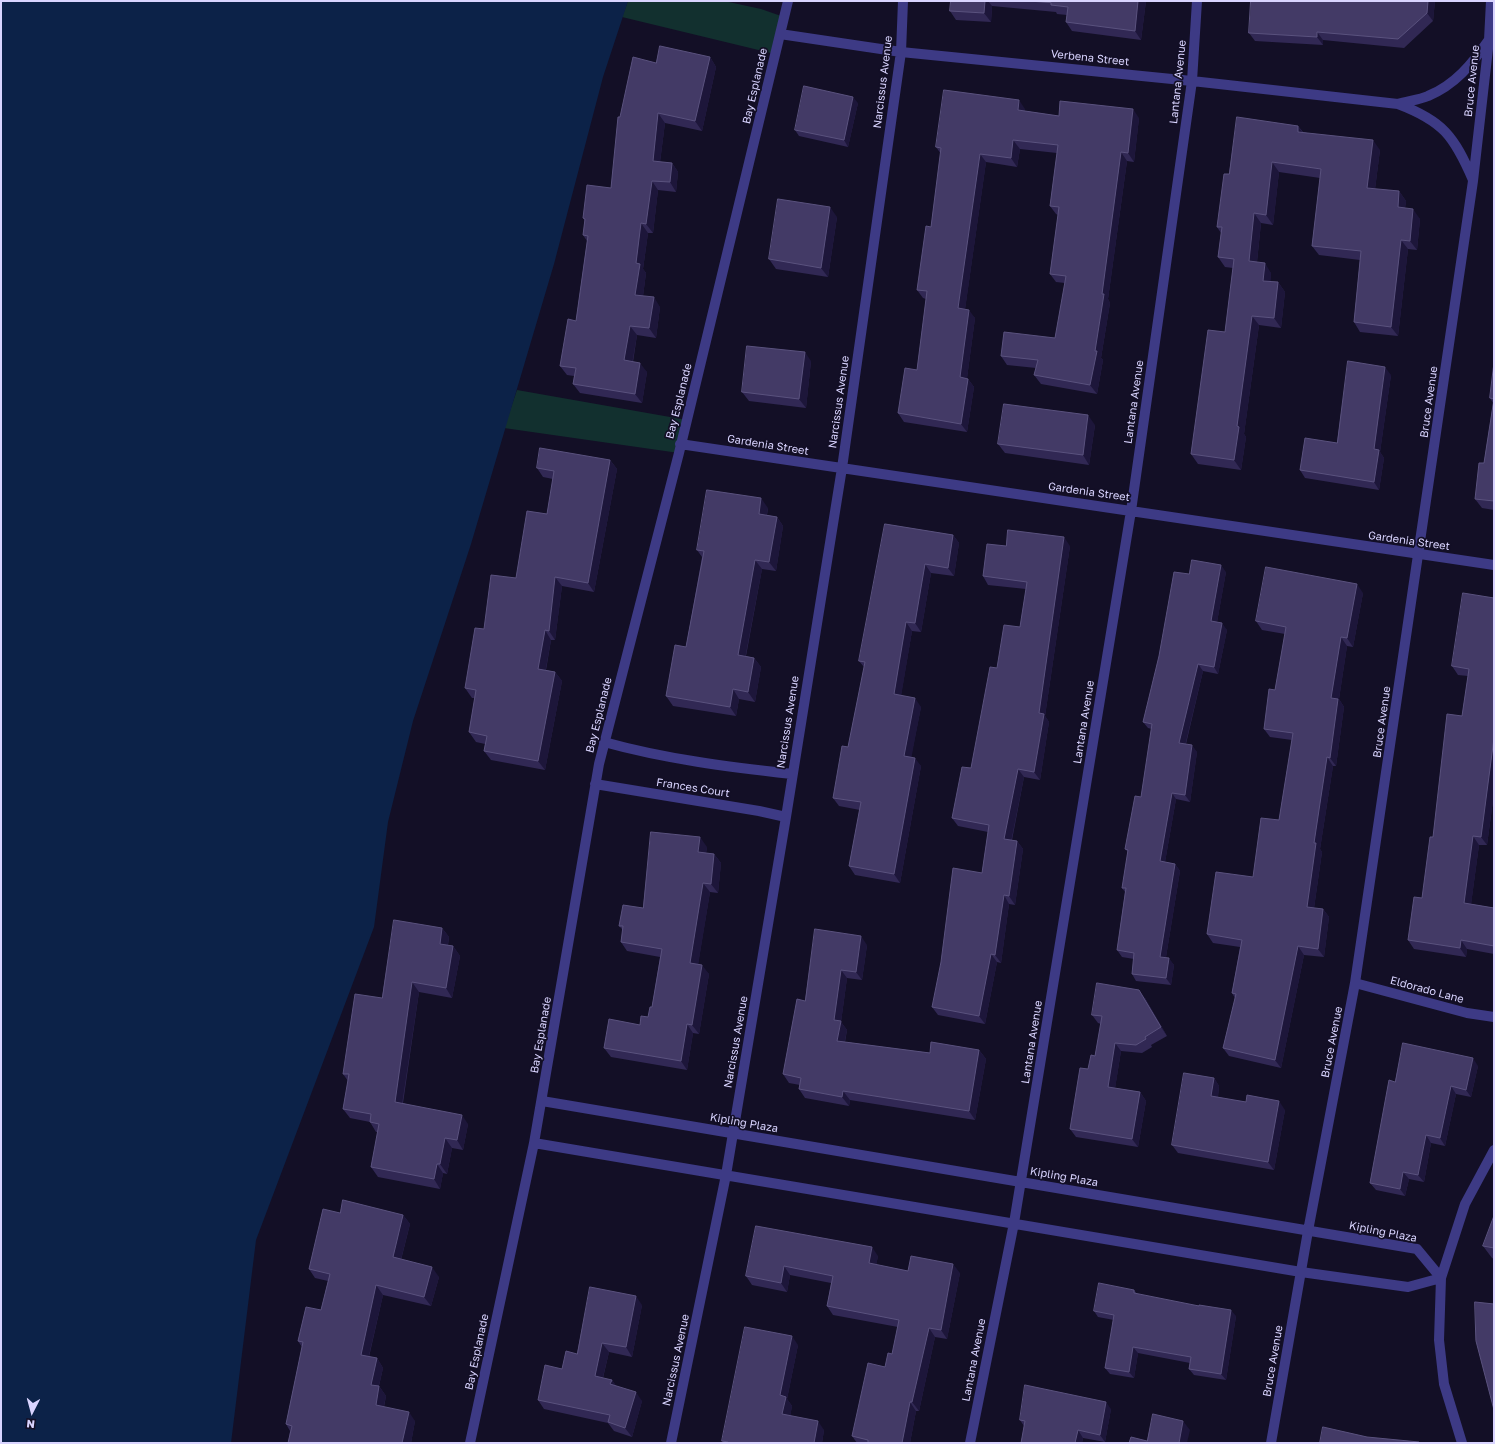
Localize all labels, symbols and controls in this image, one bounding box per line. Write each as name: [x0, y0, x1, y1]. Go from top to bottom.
street label: Narcissus Avenue: [871, 35, 895, 129]
street label: Lantana Avenue: [1167, 39, 1189, 125]
street label: Bruce Avenue: [1462, 44, 1482, 118]
street label: Bay Esplanade: [740, 47, 770, 125]
street label: Verbena Street: [1050, 47, 1130, 69]
street label: Narcissus Avenue: [826, 355, 852, 449]
street label: Lantana Avenue: [1122, 359, 1146, 445]
street label: Bay Esplanade: [663, 362, 695, 440]
street label: Bruce Avenue: [1417, 365, 1441, 439]
street label: Gardenia Street: [726, 432, 810, 458]
street label: Gardenia Street: [1047, 480, 1131, 504]
street label: Gardenia Street: [1367, 529, 1451, 553]
street label: Narcissus Avenue: [774, 675, 802, 769]
street label: Bay Esplanade: [583, 676, 615, 754]
street label: Lantana Avenue: [1071, 679, 1097, 765]
street label: Bruce Avenue: [1370, 685, 1394, 759]
street label: Frances Court: [655, 776, 731, 800]
street label: Eldorado Lane: [1389, 974, 1465, 1006]
street label: Narcissus Avenue: [721, 995, 751, 1089]
street label: Bay Esplanade: [528, 996, 554, 1074]
street label: Lantana Avenue: [1019, 999, 1045, 1085]
street label: Bruce Avenue: [1319, 1005, 1345, 1079]
street label: Kipling Plaza: [709, 1111, 779, 1135]
street label: Kipling Plaza: [1029, 1165, 1099, 1189]
street label: Kipling Plaza: [1348, 1219, 1418, 1245]
street label: Bay Esplanade: [462, 1313, 492, 1391]
street label: Narcissus Avenue: [660, 1313, 692, 1407]
street label: Lantana Avenue: [959, 1317, 989, 1403]
street label: Bruce Avenue: [1260, 1324, 1286, 1398]
north arrow: [12, 1392, 52, 1432]
text: N: [26, 1418, 36, 1431]

